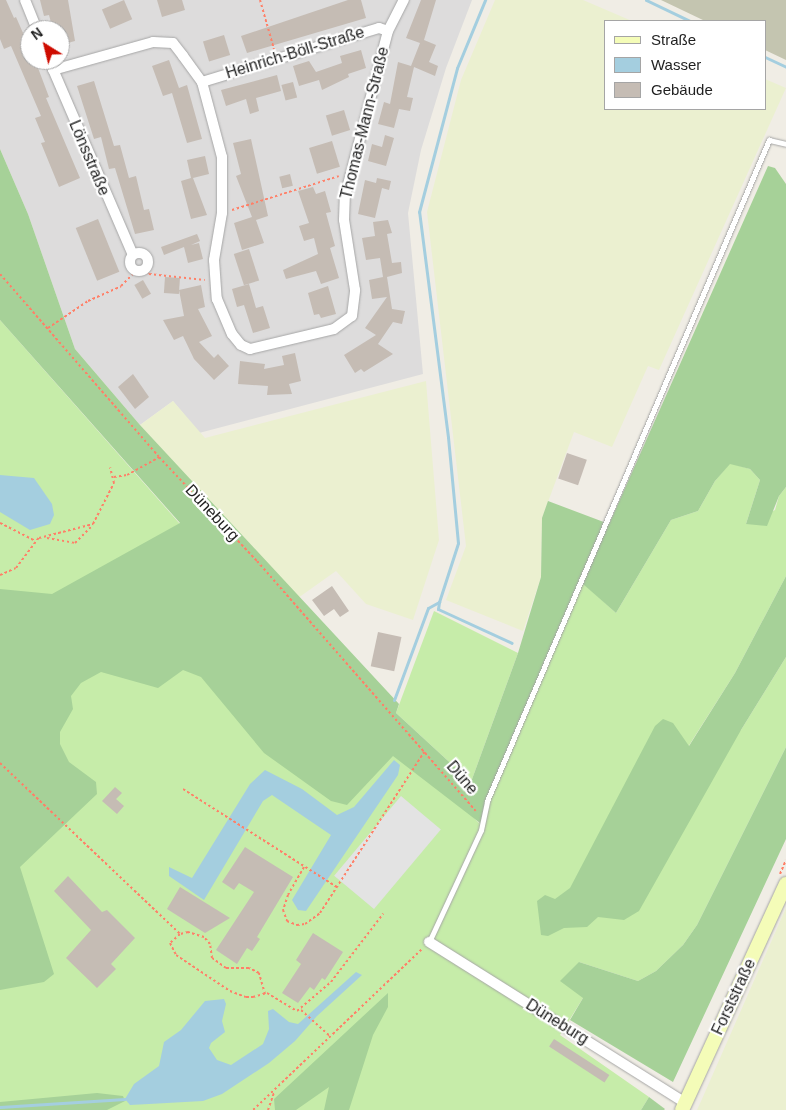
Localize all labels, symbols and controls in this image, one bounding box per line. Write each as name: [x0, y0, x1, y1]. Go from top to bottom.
north arrow: [20, 20, 70, 70]
legend: [604, 20, 766, 110]
street label: Heinrich-Böll-Straße: [223, 23, 367, 83]
text: N: [28, 24, 46, 43]
text: Straße: [651, 31, 696, 48]
street label: Thomas-Mann-Straße: [337, 45, 393, 201]
text: Wasser: [651, 56, 701, 73]
text: Gebäude: [651, 81, 713, 98]
street label: Lönsstraße: [65, 117, 113, 199]
street label: Düneburg: [181, 481, 243, 545]
street label: Düne: [442, 757, 482, 799]
street label: Forststraße: [708, 956, 760, 1038]
street label: Düneburg: [522, 995, 592, 1049]

